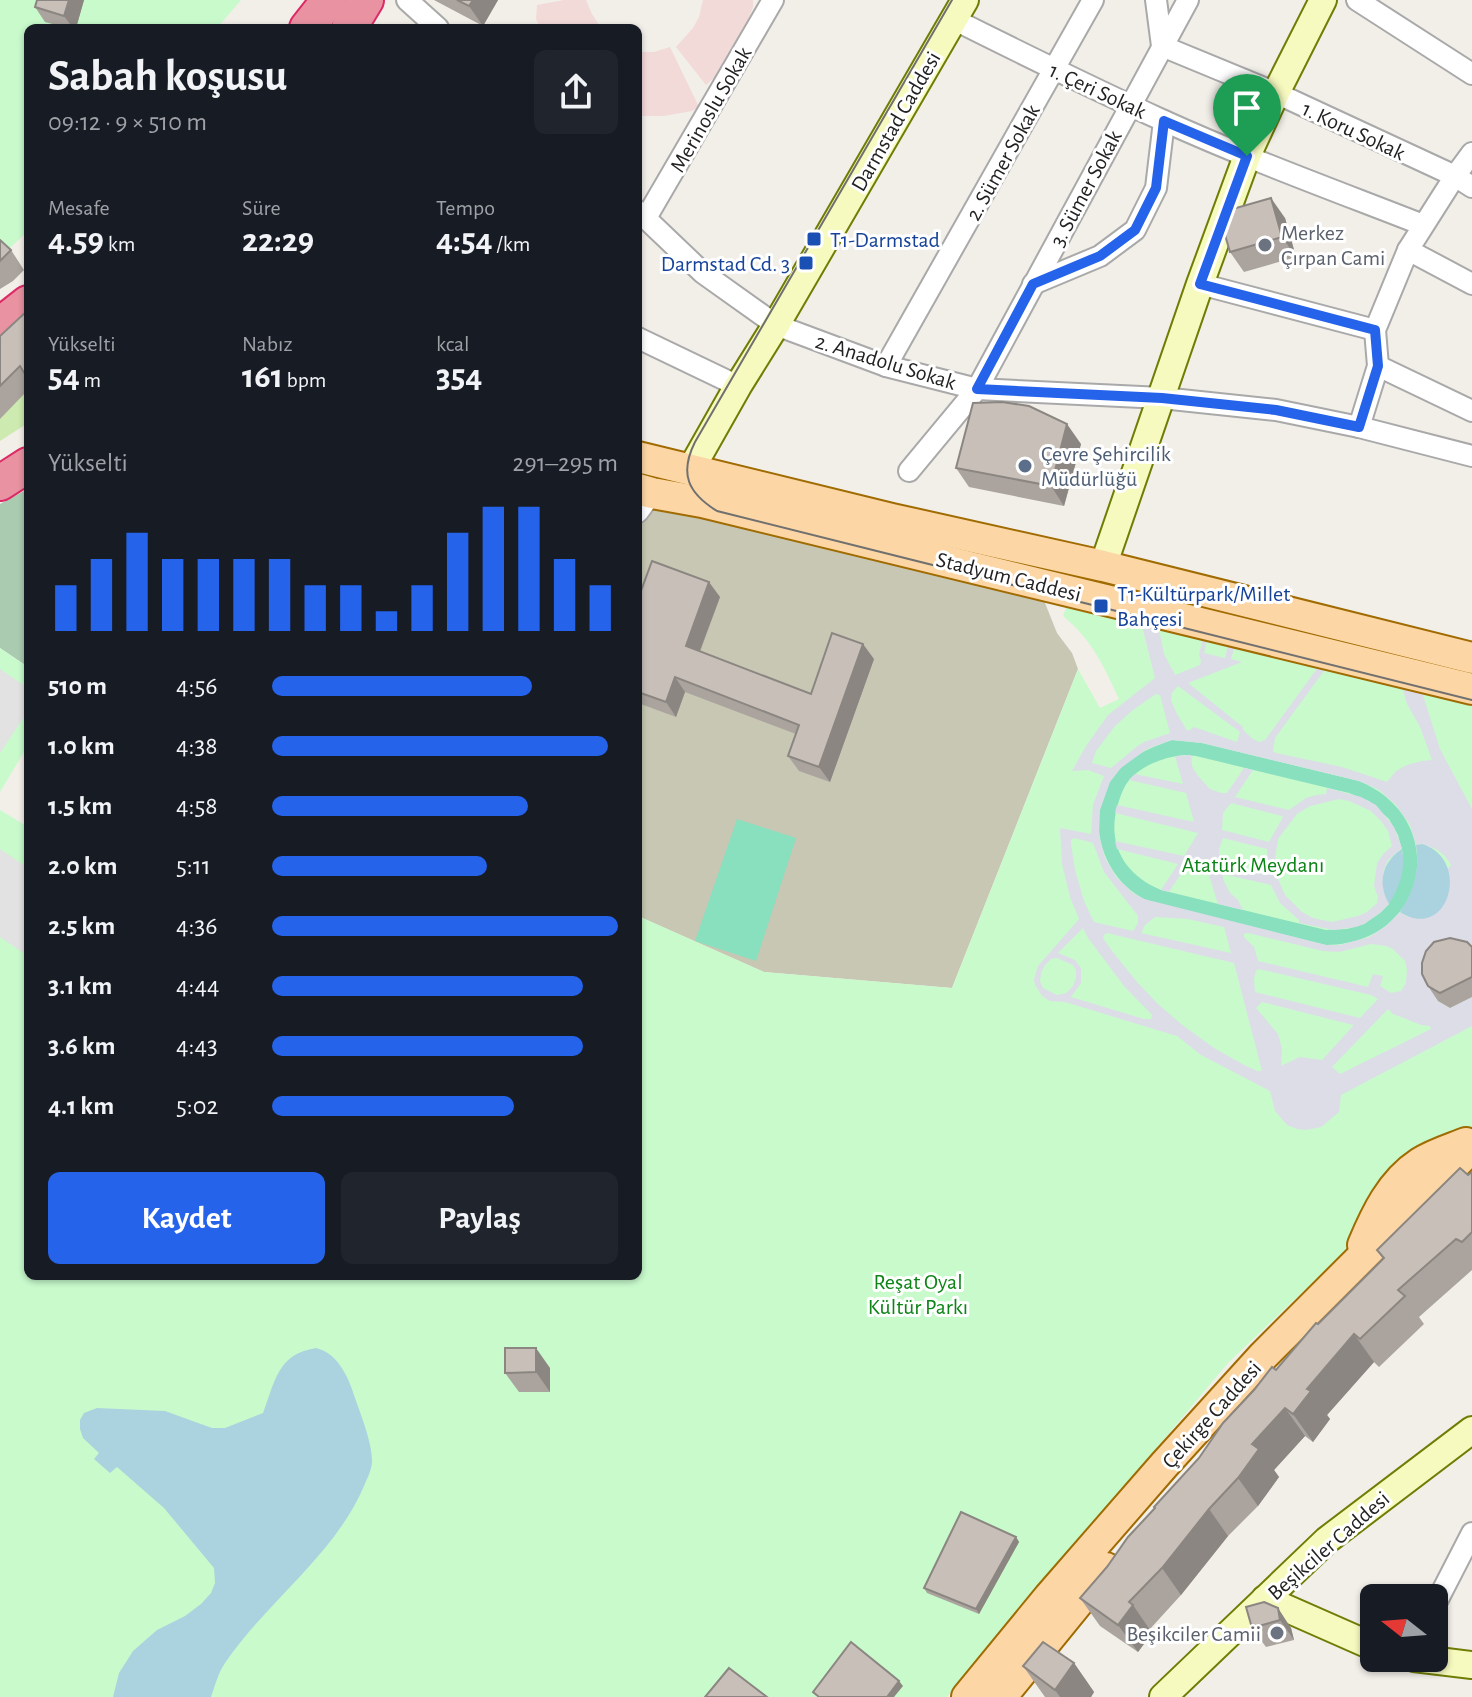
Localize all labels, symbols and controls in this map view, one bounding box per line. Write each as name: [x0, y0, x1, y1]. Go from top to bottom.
street label: Merinoslu Sokak: [666, 43, 756, 176]
street label: Darmstad Caddesi: [847, 48, 945, 195]
button: share: [534, 50, 618, 134]
text: Sabah koşusu: [48, 55, 287, 99]
street label: 1. Çeri Sokak: [1046, 59, 1149, 123]
pin: [1213, 74, 1281, 156]
icon: arrive: [1225, 86, 1269, 130]
street label: 1. Koru Sokak: [1299, 98, 1408, 164]
street label: 2. Sümer Sokak: [962, 101, 1044, 224]
text: 09:12 · 9 × 510 m: [48, 109, 207, 135]
street label: 3. Sümer Sokak: [1046, 127, 1126, 250]
text: Mesafe: [48, 197, 110, 219]
text: Süre: [242, 197, 281, 219]
text: Tempo: [436, 197, 495, 219]
place label: Merkez Çırpan Cami: [1281, 222, 1385, 269]
text: 4.59: [48, 224, 104, 258]
text: 22:29: [242, 224, 314, 258]
text: 4:54: [436, 224, 493, 258]
place label: T1-Darmstad: [830, 229, 940, 251]
marker: T1-Darmstad: [805, 230, 823, 248]
text: km: [104, 233, 135, 255]
text: /km: [493, 233, 530, 255]
marker: Merkez Çırpan Cami: [1256, 236, 1274, 254]
place label: Darmstad Cd. 3: [661, 253, 790, 275]
marker: Darmstad Cd. 3: [797, 254, 815, 272]
street label: 2. Anadolu Sokak: [813, 330, 959, 394]
text: Yükselti: [48, 333, 116, 355]
text: Nabız: [242, 333, 292, 355]
text: kcal: [436, 333, 470, 355]
text: 54: [48, 360, 80, 394]
text: 161: [242, 360, 283, 394]
text: 354: [436, 360, 482, 394]
text: m: [80, 369, 101, 391]
text: bpm: [283, 369, 326, 391]
place label: Çevre Şehircilik Müdürlüğü: [1041, 443, 1171, 490]
text: Yükselti: [48, 450, 128, 476]
text: 291–295 m: [513, 450, 618, 476]
marker: Çevre Şehircilik Müdürlüğü: [1016, 457, 1034, 475]
street label: Stadyum Caddesi: [934, 548, 1083, 606]
place label: T1-Kültürpark/Millet Bahçesi: [1117, 583, 1290, 630]
marker: T1-Kültürpark/Millet Bahçesi: [1092, 597, 1110, 615]
text: 510 m: [48, 673, 107, 699]
text: 4:56: [176, 673, 218, 699]
text: 1.0 km: [48, 733, 115, 759]
text: 4:38: [176, 733, 218, 759]
text: 1.5 km: [48, 793, 112, 819]
text: 4:58: [176, 793, 218, 819]
text: 2.0 km: [48, 853, 118, 879]
text: 5:11: [176, 853, 211, 879]
park label: Atatürk Meydanı: [1182, 854, 1324, 876]
text: 2.5 km: [48, 913, 115, 939]
text: 4:36: [176, 913, 217, 939]
text: 3.1 km: [48, 973, 112, 999]
text: 4:44: [176, 973, 219, 999]
text: 3.6 km: [48, 1033, 116, 1059]
text: 4:43: [176, 1033, 218, 1059]
text: 4.1 km: [48, 1093, 114, 1119]
text: 5:02: [176, 1093, 218, 1119]
button: Kaydet: [48, 1172, 325, 1264]
button: Paylaş: [341, 1172, 618, 1264]
park label: Reşat Oyal Kültür Parkı: [868, 1271, 968, 1318]
street label: Çekirge Caddesi: [1158, 1357, 1265, 1473]
street label: Beşikciler Caddesi: [1264, 1487, 1394, 1604]
north arrow: [1360, 1584, 1448, 1672]
map controls: [1360, 1584, 1448, 1672]
place label: Beşikciler Camii: [1126, 1623, 1261, 1645]
marker: Beşikciler Camii: [1268, 1624, 1286, 1642]

